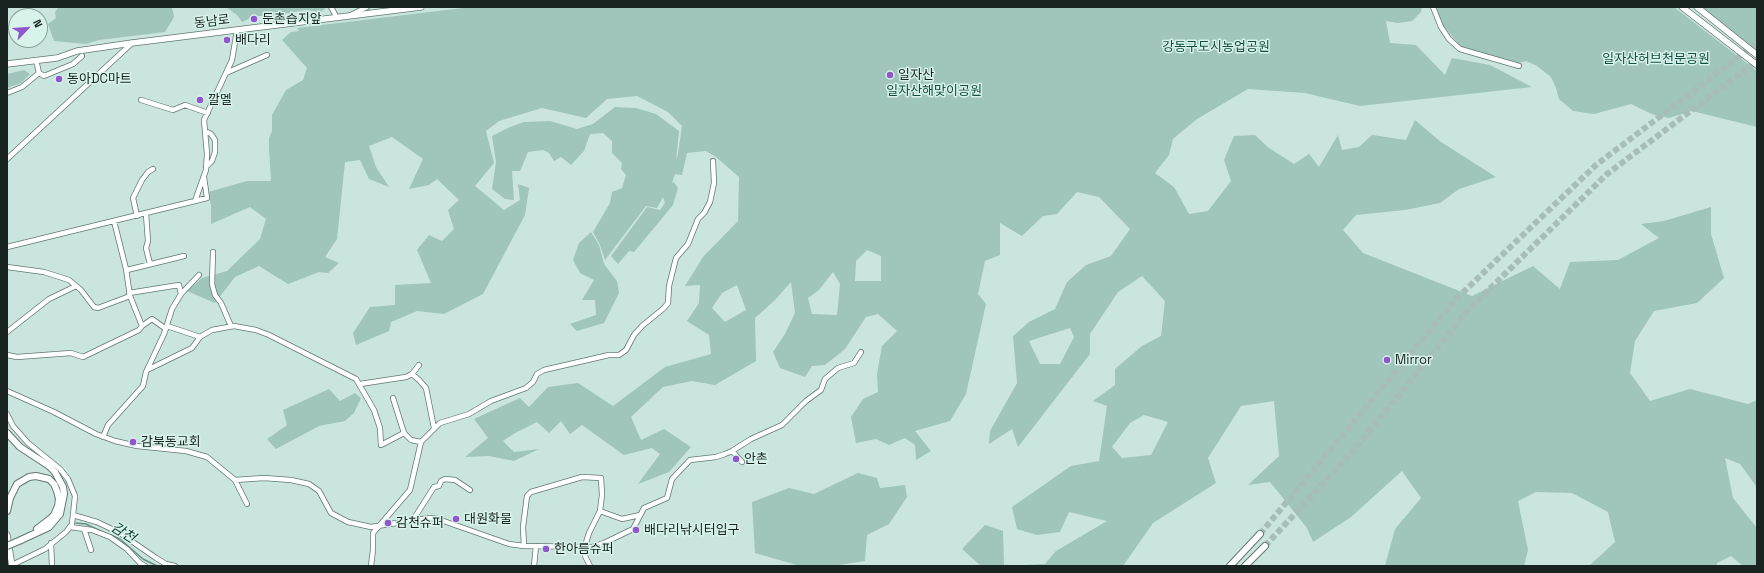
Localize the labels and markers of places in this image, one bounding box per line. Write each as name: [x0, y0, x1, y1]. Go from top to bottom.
place label: 둔촌습지앞: [262, 11, 322, 27]
marker: 둔촌습지앞: [249, 14, 259, 24]
place label: 배다리: [235, 32, 271, 48]
marker: 배다리: [222, 35, 232, 45]
place label: 일자산: [898, 67, 934, 83]
marker: 일자산: [885, 70, 895, 80]
place label: 동아DC마트: [67, 71, 132, 87]
marker: 동아DC마트: [54, 74, 64, 84]
place label: 깔멜: [208, 92, 232, 108]
marker: 깔멜: [195, 95, 205, 105]
place label: Mirror: [1395, 352, 1432, 368]
marker: Mirror: [1382, 355, 1392, 365]
place label: 감북동교회: [141, 434, 201, 450]
marker: 감북동교회: [128, 437, 138, 447]
place label: 안촌: [744, 451, 768, 467]
marker: 안촌: [731, 454, 741, 464]
place label: 대원화물: [464, 511, 512, 527]
marker: 대원화물: [451, 514, 461, 524]
place label: 감천슈퍼: [396, 515, 444, 531]
marker: 감천슈퍼: [383, 518, 393, 528]
place label: 배다리낚시터입구: [644, 522, 740, 538]
marker: 배다리낚시터입구: [631, 525, 641, 535]
place label: 한아름슈퍼: [554, 541, 614, 557]
marker: 한아름슈퍼: [541, 544, 551, 554]

